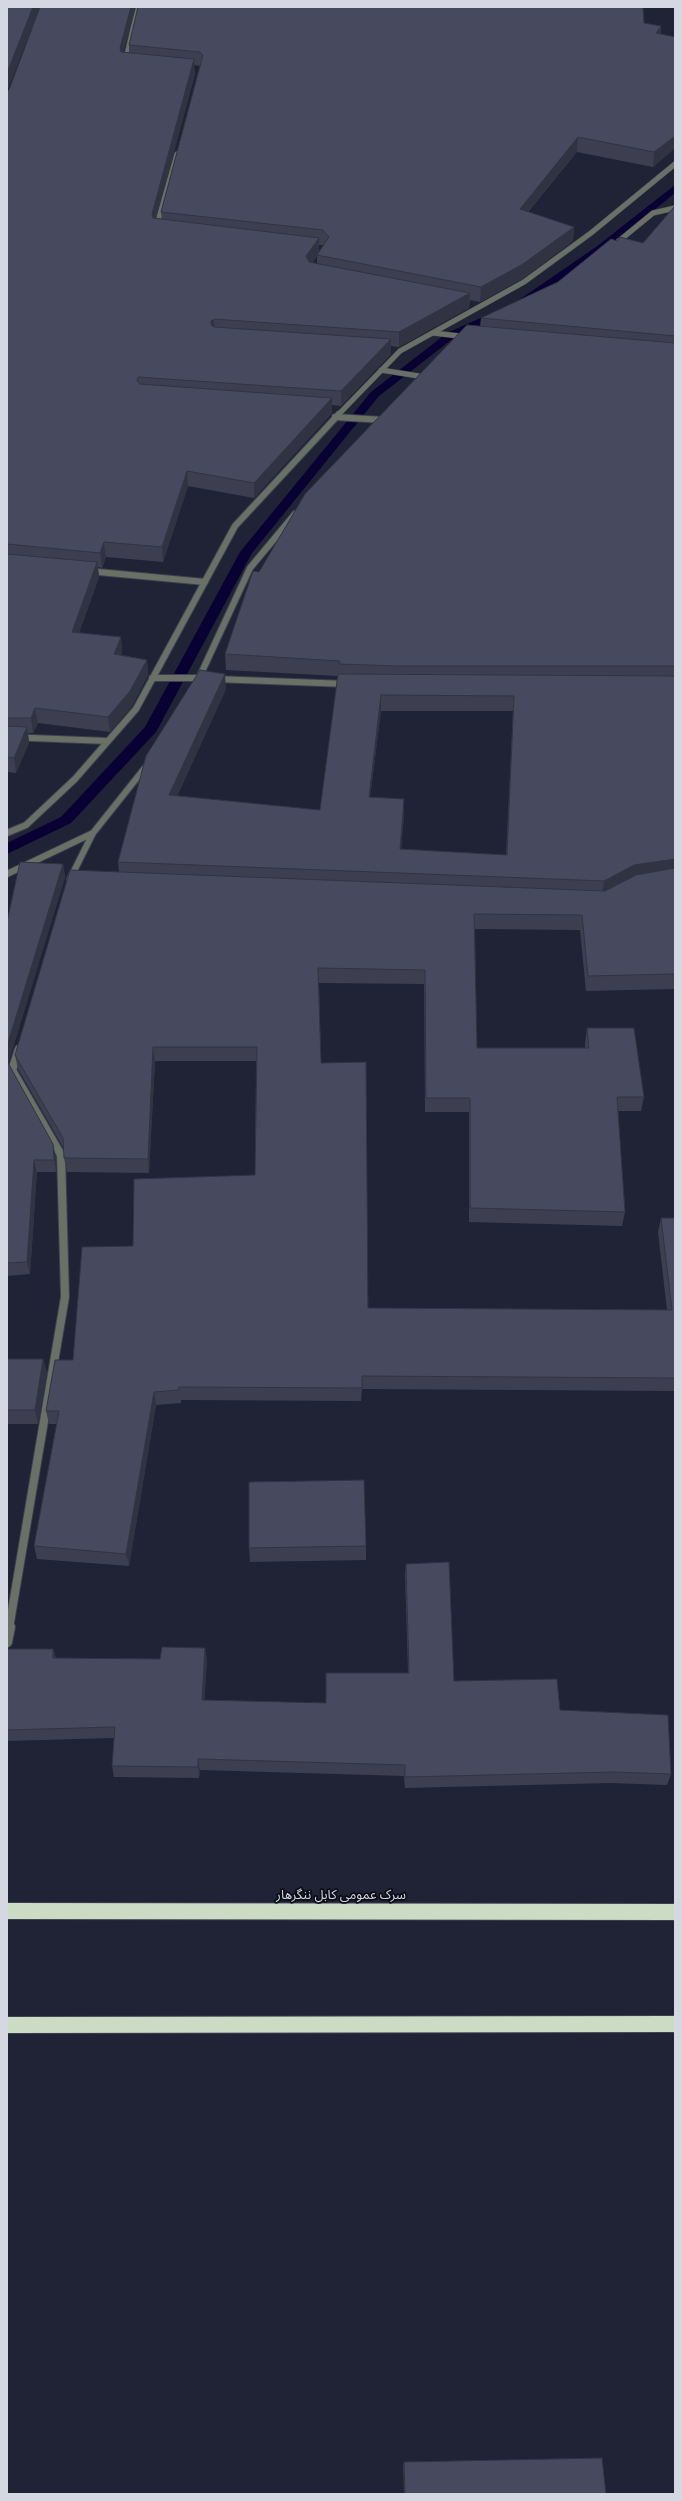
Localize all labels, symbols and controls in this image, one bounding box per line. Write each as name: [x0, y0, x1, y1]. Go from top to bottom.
street label: سرک عمومی کابل ننگرهار: [276, 1887, 406, 1903]

